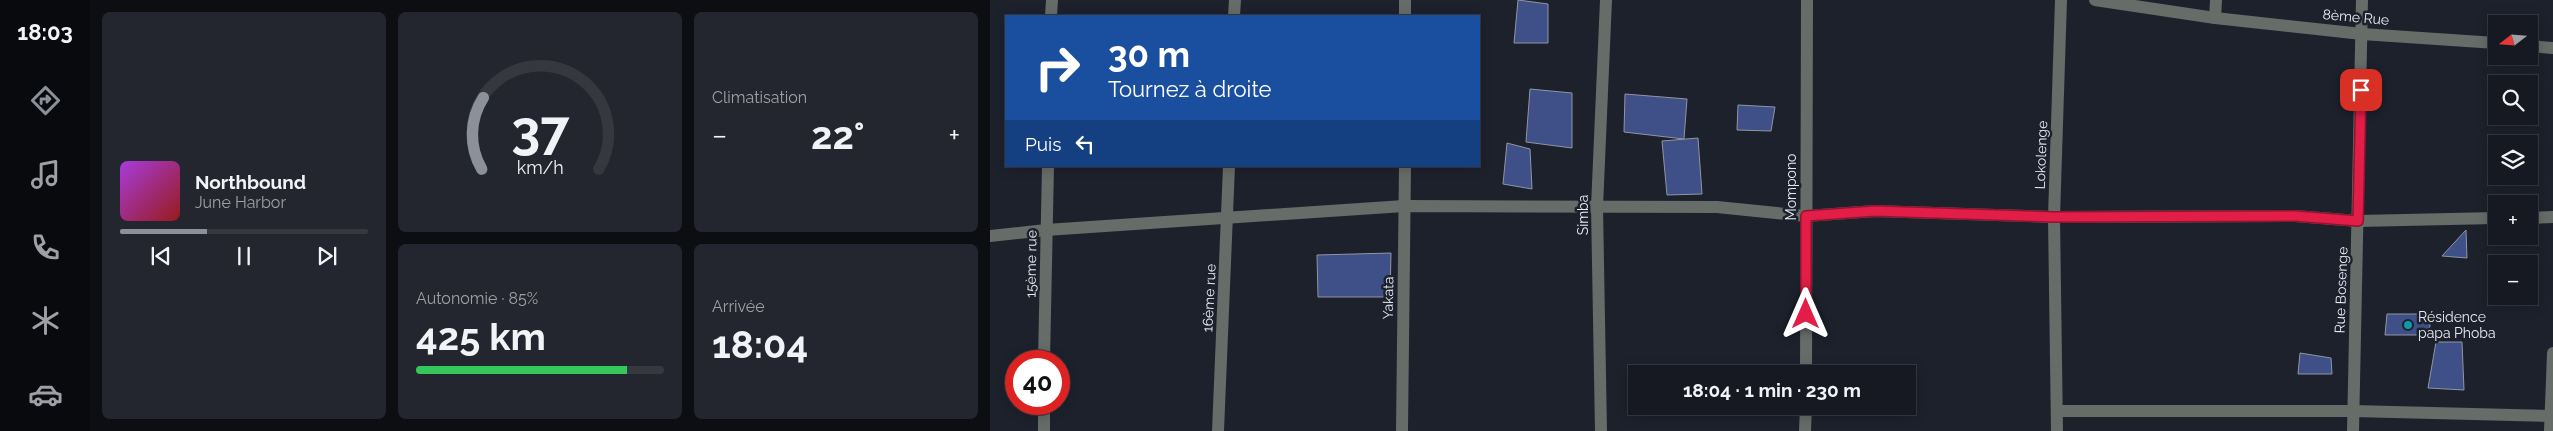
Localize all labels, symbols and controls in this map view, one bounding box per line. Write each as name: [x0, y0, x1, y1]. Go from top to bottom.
street label: 8ème Rue: [2322, 6, 2390, 28]
north arrow: [2488, 15, 2538, 65]
map controls: [2488, 15, 2538, 305]
text: 18:03: [17, 19, 73, 45]
text: 30 m: [1108, 34, 1190, 75]
icon: right: [1025, 35, 1090, 100]
pin: [2340, 69, 2382, 111]
button: search: [2488, 75, 2538, 125]
text: Tournez à droite: [1108, 76, 1272, 102]
icon: arrive: [2347, 76, 2375, 104]
icon: directions: [28, 83, 63, 118]
text: Climatisation: [712, 88, 807, 107]
text: 37: [511, 99, 570, 160]
text: 22°: [811, 113, 864, 158]
text: −: [712, 119, 727, 152]
text: +: [948, 119, 960, 152]
street label: Lokolenge: [2032, 120, 2050, 190]
icon: left: [1071, 130, 1099, 158]
text: Puis: [1025, 133, 1061, 155]
button: layers: [2488, 135, 2538, 185]
street label: Mompono: [1783, 154, 1799, 220]
icon: music: [28, 157, 63, 192]
text: km/h: [516, 157, 564, 178]
text: Northbound: [195, 171, 306, 193]
text: June Harbor: [195, 193, 286, 212]
street label: Simba: [1575, 195, 1591, 235]
button: +: [2488, 195, 2538, 245]
icon: phone: [28, 230, 63, 265]
street label: 15ème rue: [1022, 230, 1040, 298]
icon: previous: [147, 242, 175, 270]
icon: pause: [230, 242, 258, 270]
icon: next: [313, 242, 341, 270]
street label: Rue Bosenge: [2331, 246, 2351, 334]
button: −: [2488, 255, 2538, 305]
street label: 16ème rue: [1199, 263, 1219, 333]
street label: Yakata: [1380, 276, 1396, 320]
position arrow: [1779, 287, 1831, 339]
text: Autonomie · 85%: [416, 289, 538, 308]
text: Arrivée: [712, 297, 765, 316]
icon: climate: [28, 303, 63, 338]
place label: Résidence papa Phoba: [2418, 309, 2496, 341]
text: 425 km: [416, 314, 546, 359]
marker: Résidence papa Phoba: [2402, 319, 2414, 331]
text: 18:04: [712, 322, 808, 367]
speed limit sign: 40: [1005, 350, 1070, 415]
icon: car: [28, 377, 63, 412]
text: 18:04 · 1 min · 230 m: [1683, 379, 1861, 401]

